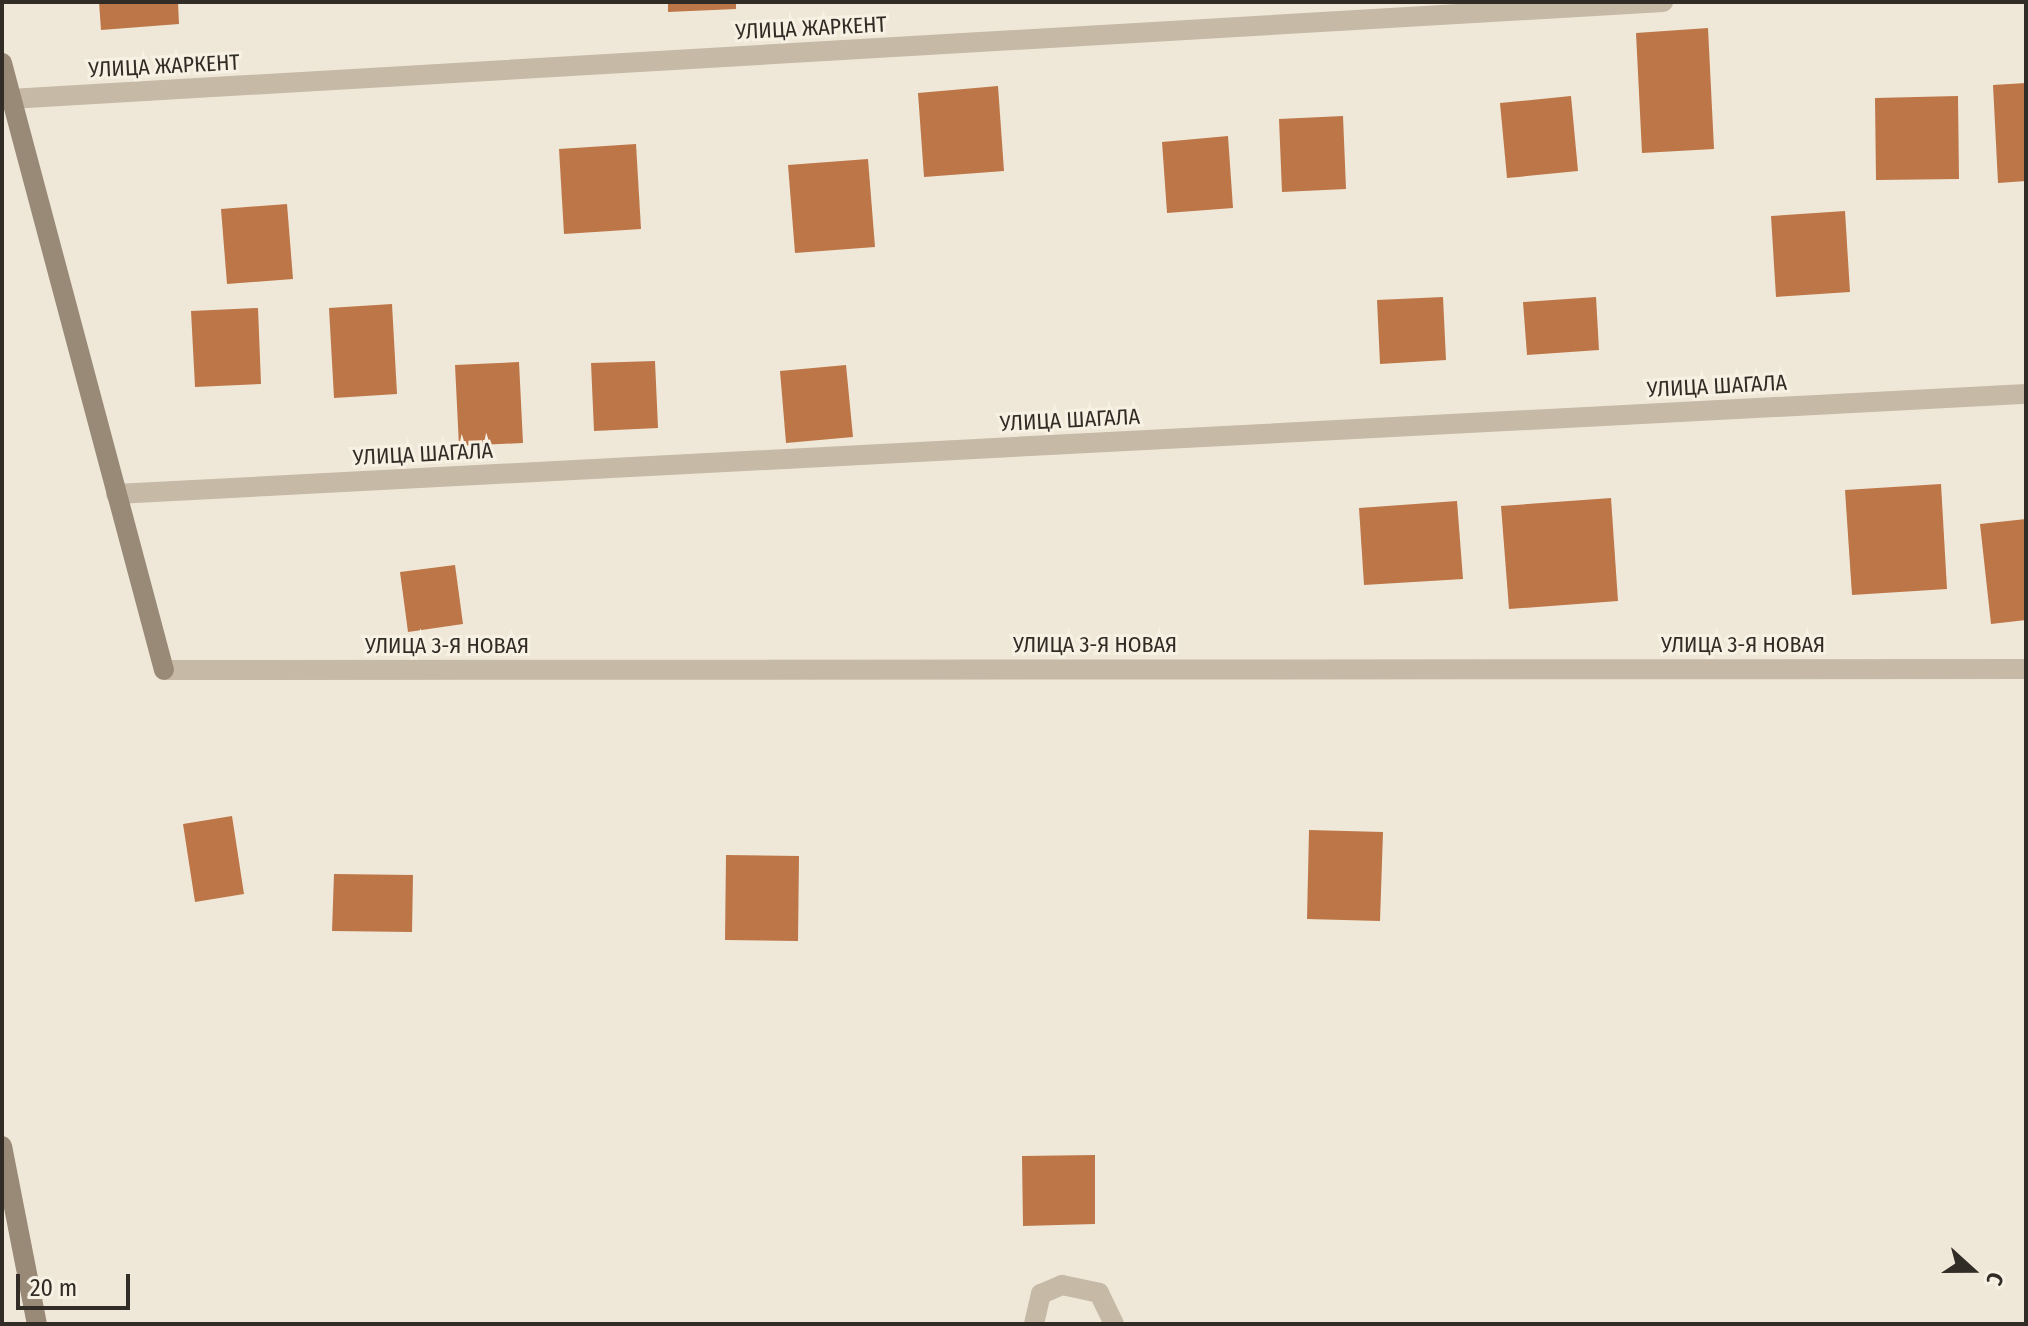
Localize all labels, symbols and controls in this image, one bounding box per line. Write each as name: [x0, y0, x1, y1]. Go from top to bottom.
street label: УЛИЦА ЖАРКЕНТ: [735, 11, 887, 45]
street label: УЛИЦА ЖАРКЕНТ: [88, 49, 240, 83]
street label: УЛИЦА ШАГАЛА: [1646, 369, 1788, 403]
street label: УЛИЦА ШАГАЛА: [999, 403, 1141, 437]
street label: УЛИЦА ШАГАЛА: [352, 437, 494, 471]
street label: УЛИЦА 3-Я НОВАЯ: [1013, 632, 1177, 658]
street label: УЛИЦА 3-Я НОВАЯ: [1661, 632, 1825, 658]
street label: УЛИЦА 3-Я НОВАЯ: [365, 633, 529, 659]
north arrow: [1932, 1230, 2012, 1310]
scale bar: [20, 1258, 134, 1308]
text: С: [1980, 1269, 2010, 1289]
text: 20 m: [30, 1274, 77, 1302]

